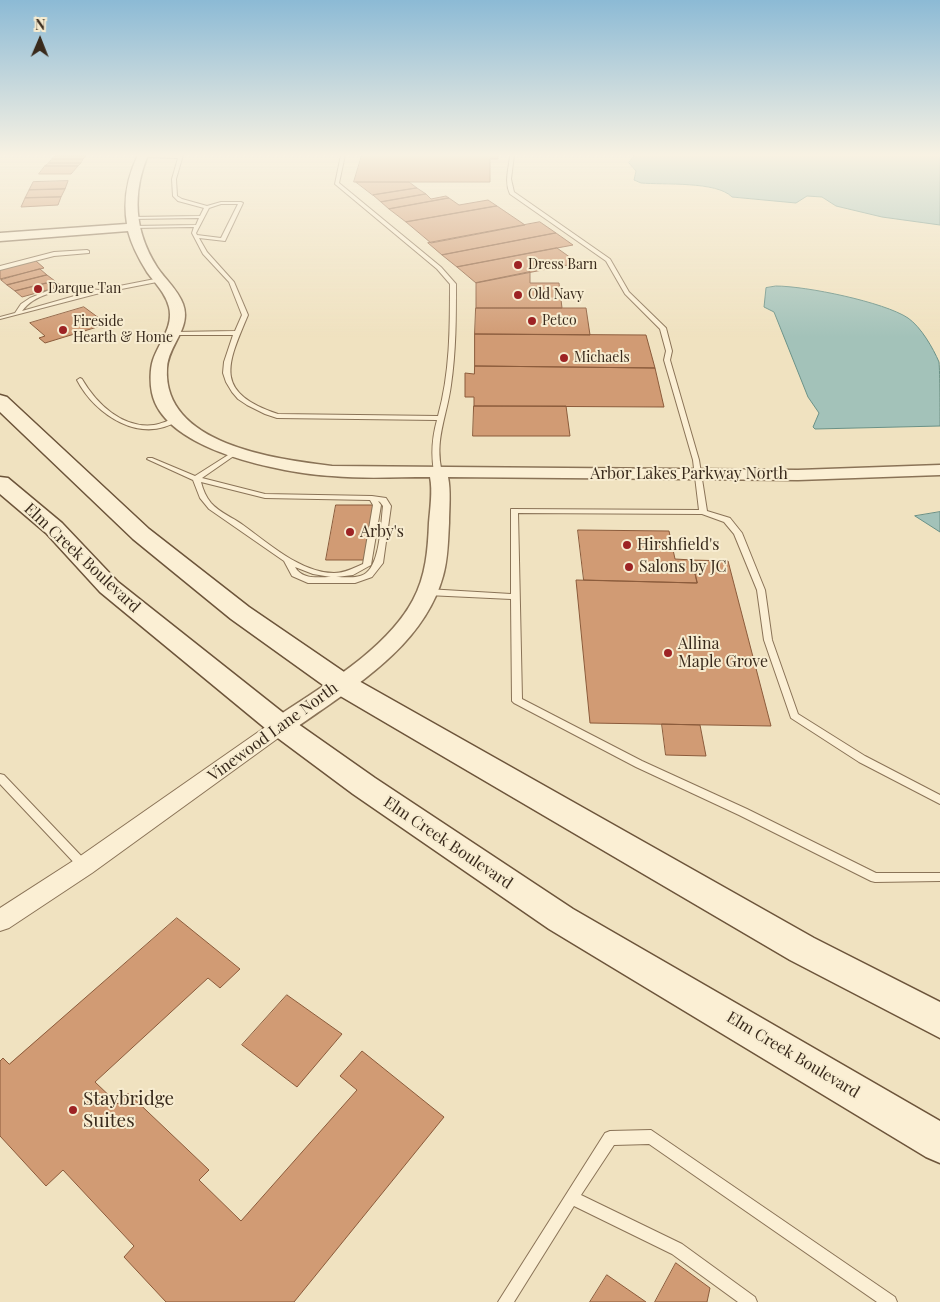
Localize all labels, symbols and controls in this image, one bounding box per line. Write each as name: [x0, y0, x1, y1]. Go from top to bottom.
north arrow: [15, 15, 65, 65]
text: N: [35, 15, 45, 34]
place label: Dress Barn: [528, 257, 597, 273]
marker: Dress Barn: [512, 259, 524, 271]
place label: Darque Tan: [48, 281, 121, 297]
marker: Darque Tan: [32, 283, 44, 295]
place label: Old Navy: [528, 287, 584, 303]
marker: Old Navy: [512, 289, 524, 301]
place label: Petco: [542, 313, 577, 329]
place label: Fireside Hearth & Home: [73, 314, 173, 347]
marker: Petco: [526, 315, 538, 327]
marker: Fireside Hearth & Home: [57, 324, 69, 336]
place label: Michaels: [574, 350, 630, 366]
marker: Michaels: [558, 352, 570, 364]
street label: Arbor Lakes Parkway North: [590, 464, 788, 484]
street label: Elm Creek Boulevard: [20, 499, 144, 617]
place label: Arby's: [360, 522, 404, 542]
marker: Arby's: [344, 526, 356, 538]
place label: Hirshfield's: [637, 535, 719, 555]
marker: Hirshfield's: [621, 539, 633, 551]
place label: Salons by JC: [639, 557, 726, 577]
marker: Salons by JC: [623, 561, 635, 573]
place label: Allina Maple Grove: [678, 634, 768, 672]
marker: Allina Maple Grove: [662, 647, 674, 659]
street label: Vinewood Lane North: [204, 678, 342, 786]
street label: Elm Creek Boulevard: [380, 793, 516, 893]
street label: Elm Creek Boulevard: [723, 1008, 863, 1102]
place label: Staybridge Suites: [83, 1088, 174, 1132]
marker: Staybridge Suites: [67, 1104, 79, 1116]

